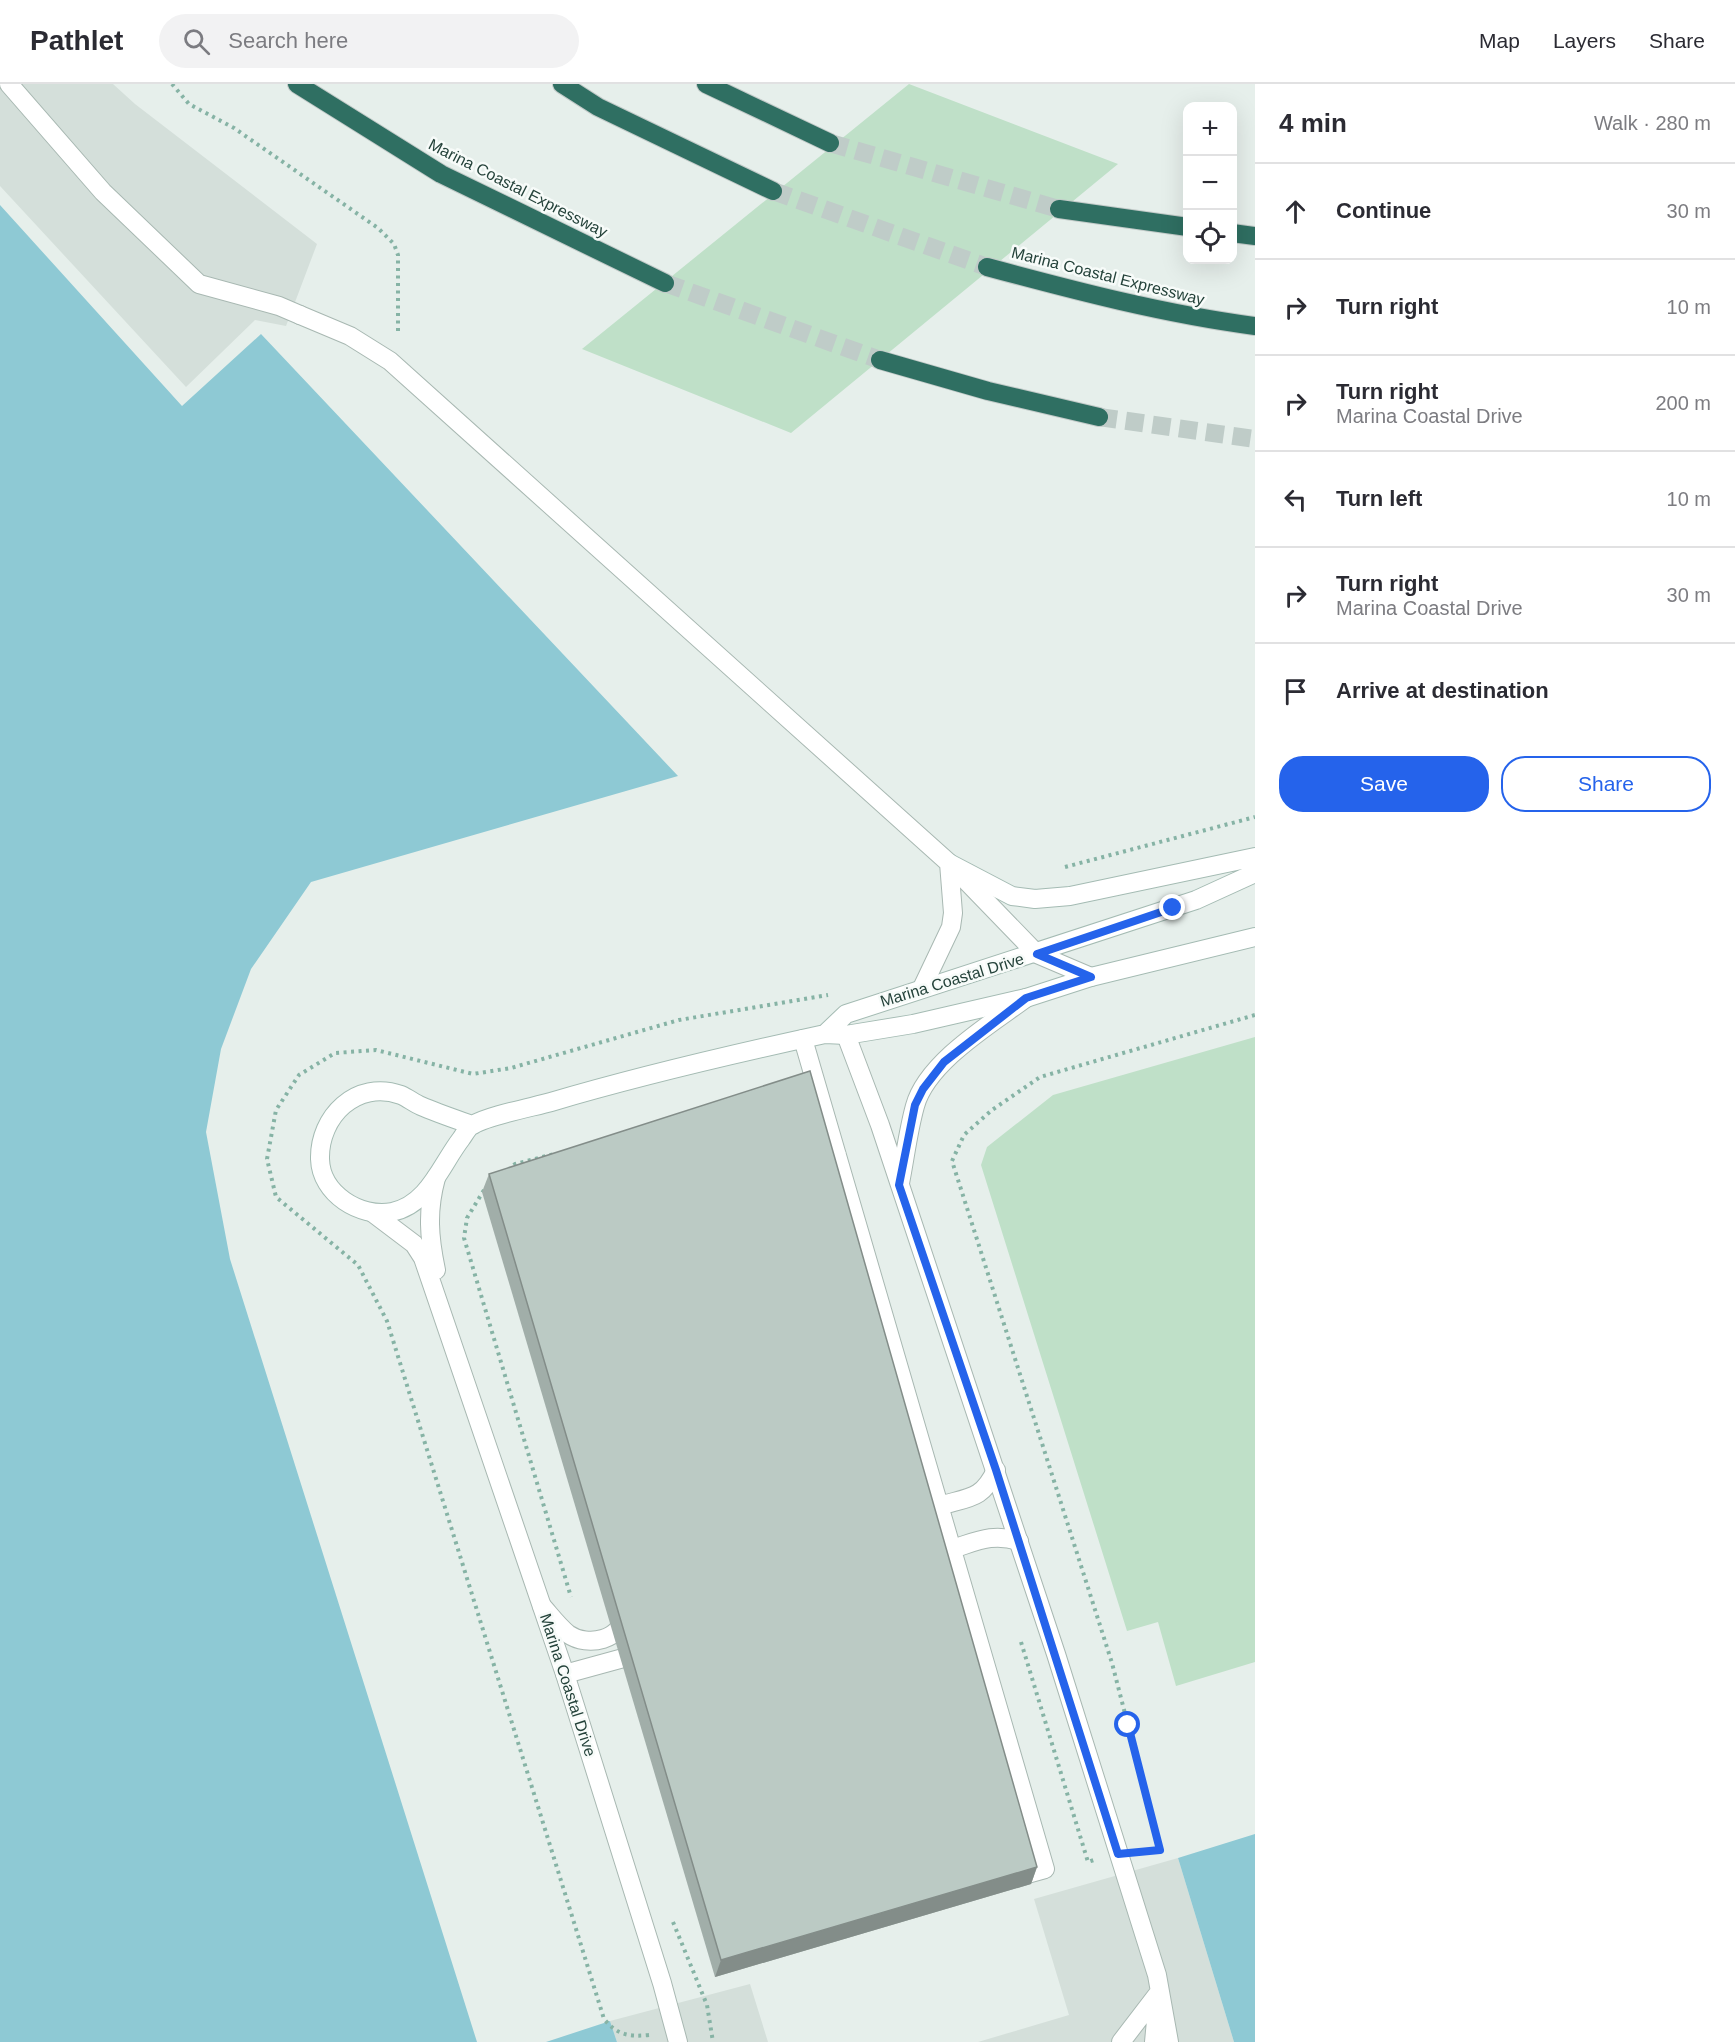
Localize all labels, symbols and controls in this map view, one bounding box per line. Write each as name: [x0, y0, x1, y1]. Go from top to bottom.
search box: [159, 14, 579, 68]
text: Pathlet: [30, 25, 123, 56]
icon: search: [180, 25, 213, 58]
text: Search here: [228, 28, 348, 53]
text: Map: [1479, 29, 1520, 52]
text: Layers: [1553, 29, 1616, 52]
text: Share: [1649, 29, 1705, 52]
map controls: [1183, 102, 1237, 264]
button: +: [1183, 102, 1237, 156]
text: 4 min: [1279, 108, 1347, 138]
text: Walk · 280 m: [1594, 112, 1711, 134]
street label: Marina Coastal Expressway: [426, 135, 610, 241]
button: −: [1183, 156, 1237, 210]
icon: ahead: [1279, 195, 1312, 228]
text: Continue: [1336, 198, 1431, 223]
text: 30 m: [1667, 200, 1711, 222]
button: locate: [1183, 210, 1237, 264]
street label: Marina Coastal Expressway: [1010, 244, 1206, 308]
icon: right: [1279, 291, 1312, 324]
text: Turn right: [1336, 294, 1438, 319]
text: 10 m: [1667, 296, 1711, 318]
text: Turn right: [1336, 379, 1438, 404]
icon: right: [1279, 387, 1312, 420]
text: 200 m: [1655, 392, 1711, 414]
text: Marina Coastal Drive: [1336, 405, 1523, 427]
icon: left: [1279, 483, 1312, 516]
text: Turn left: [1336, 486, 1422, 511]
text: 10 m: [1667, 488, 1711, 510]
text: Turn right: [1336, 571, 1438, 596]
icon: right: [1279, 579, 1312, 612]
text: 30 m: [1667, 584, 1711, 606]
text: Marina Coastal Drive: [1336, 597, 1523, 619]
icon: arrive: [1279, 675, 1312, 708]
text: Arrive at destination: [1336, 678, 1549, 703]
button: Save: [1279, 756, 1489, 812]
button: Share: [1501, 756, 1711, 812]
route end: [1159, 894, 1185, 920]
street label: Marina Coastal Drive: [878, 950, 1026, 1010]
street label: Marina Coastal Drive: [537, 1611, 599, 1759]
route start: [1114, 1711, 1140, 1737]

